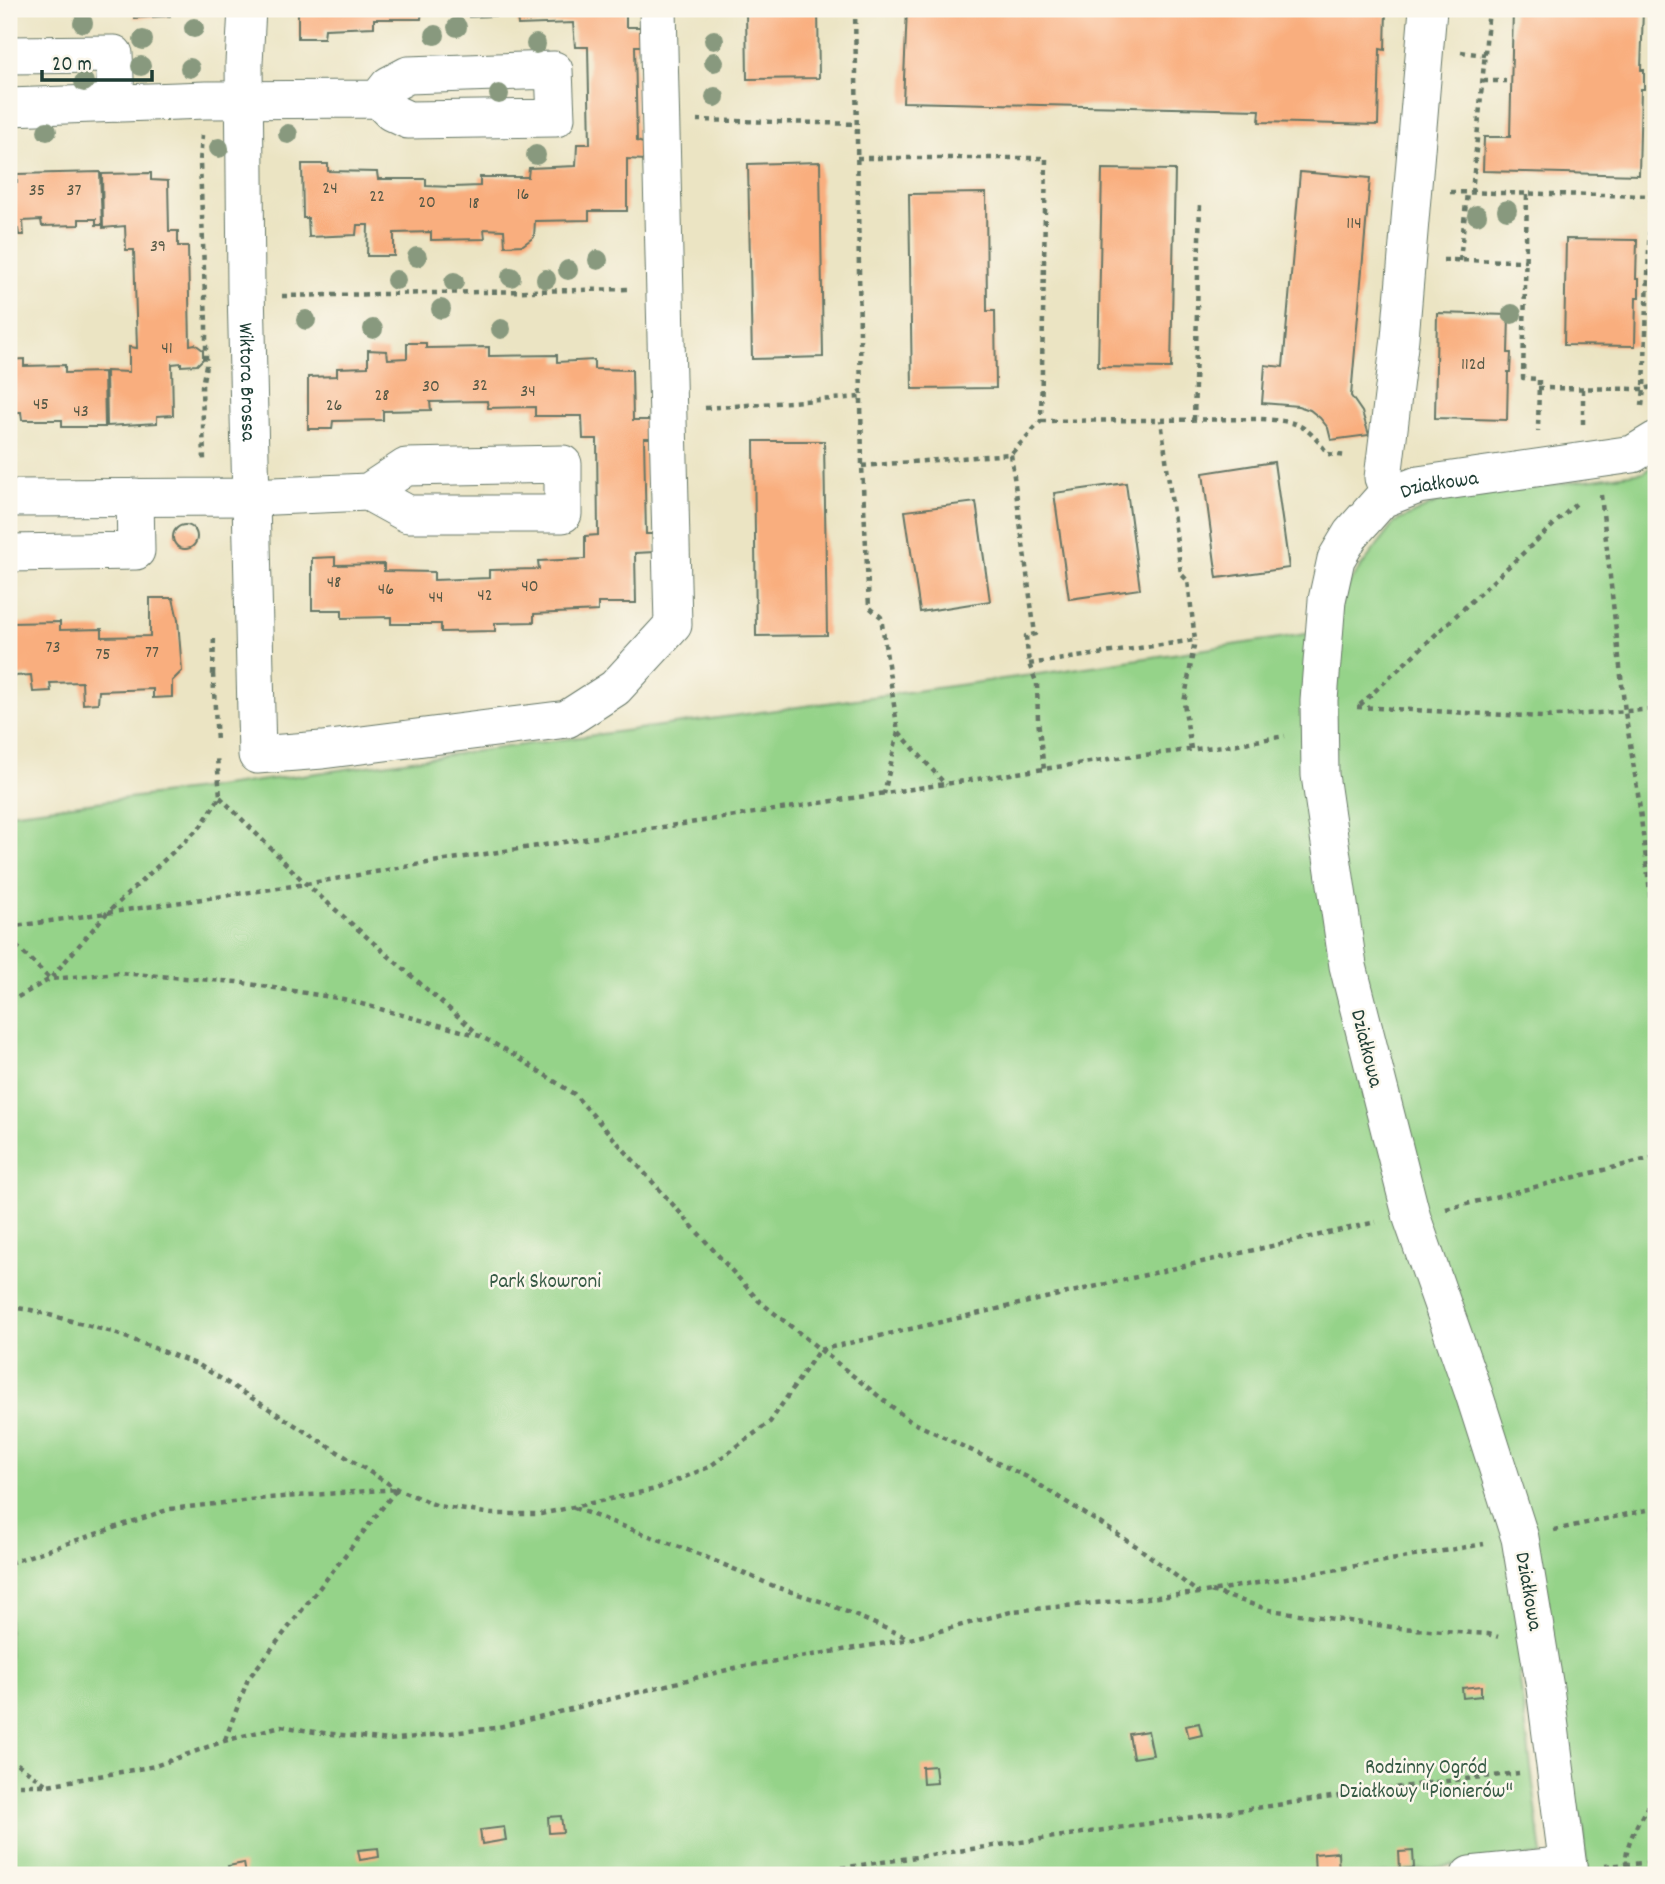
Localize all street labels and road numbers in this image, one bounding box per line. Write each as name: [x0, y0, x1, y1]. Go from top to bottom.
street label: Wiktora Brossa: [229, 322, 262, 443]
street label: Działkowa: [1396, 464, 1481, 509]
street label: Działkowa: [1341, 1007, 1389, 1092]
street label: Działkowa: [1505, 1550, 1549, 1634]

